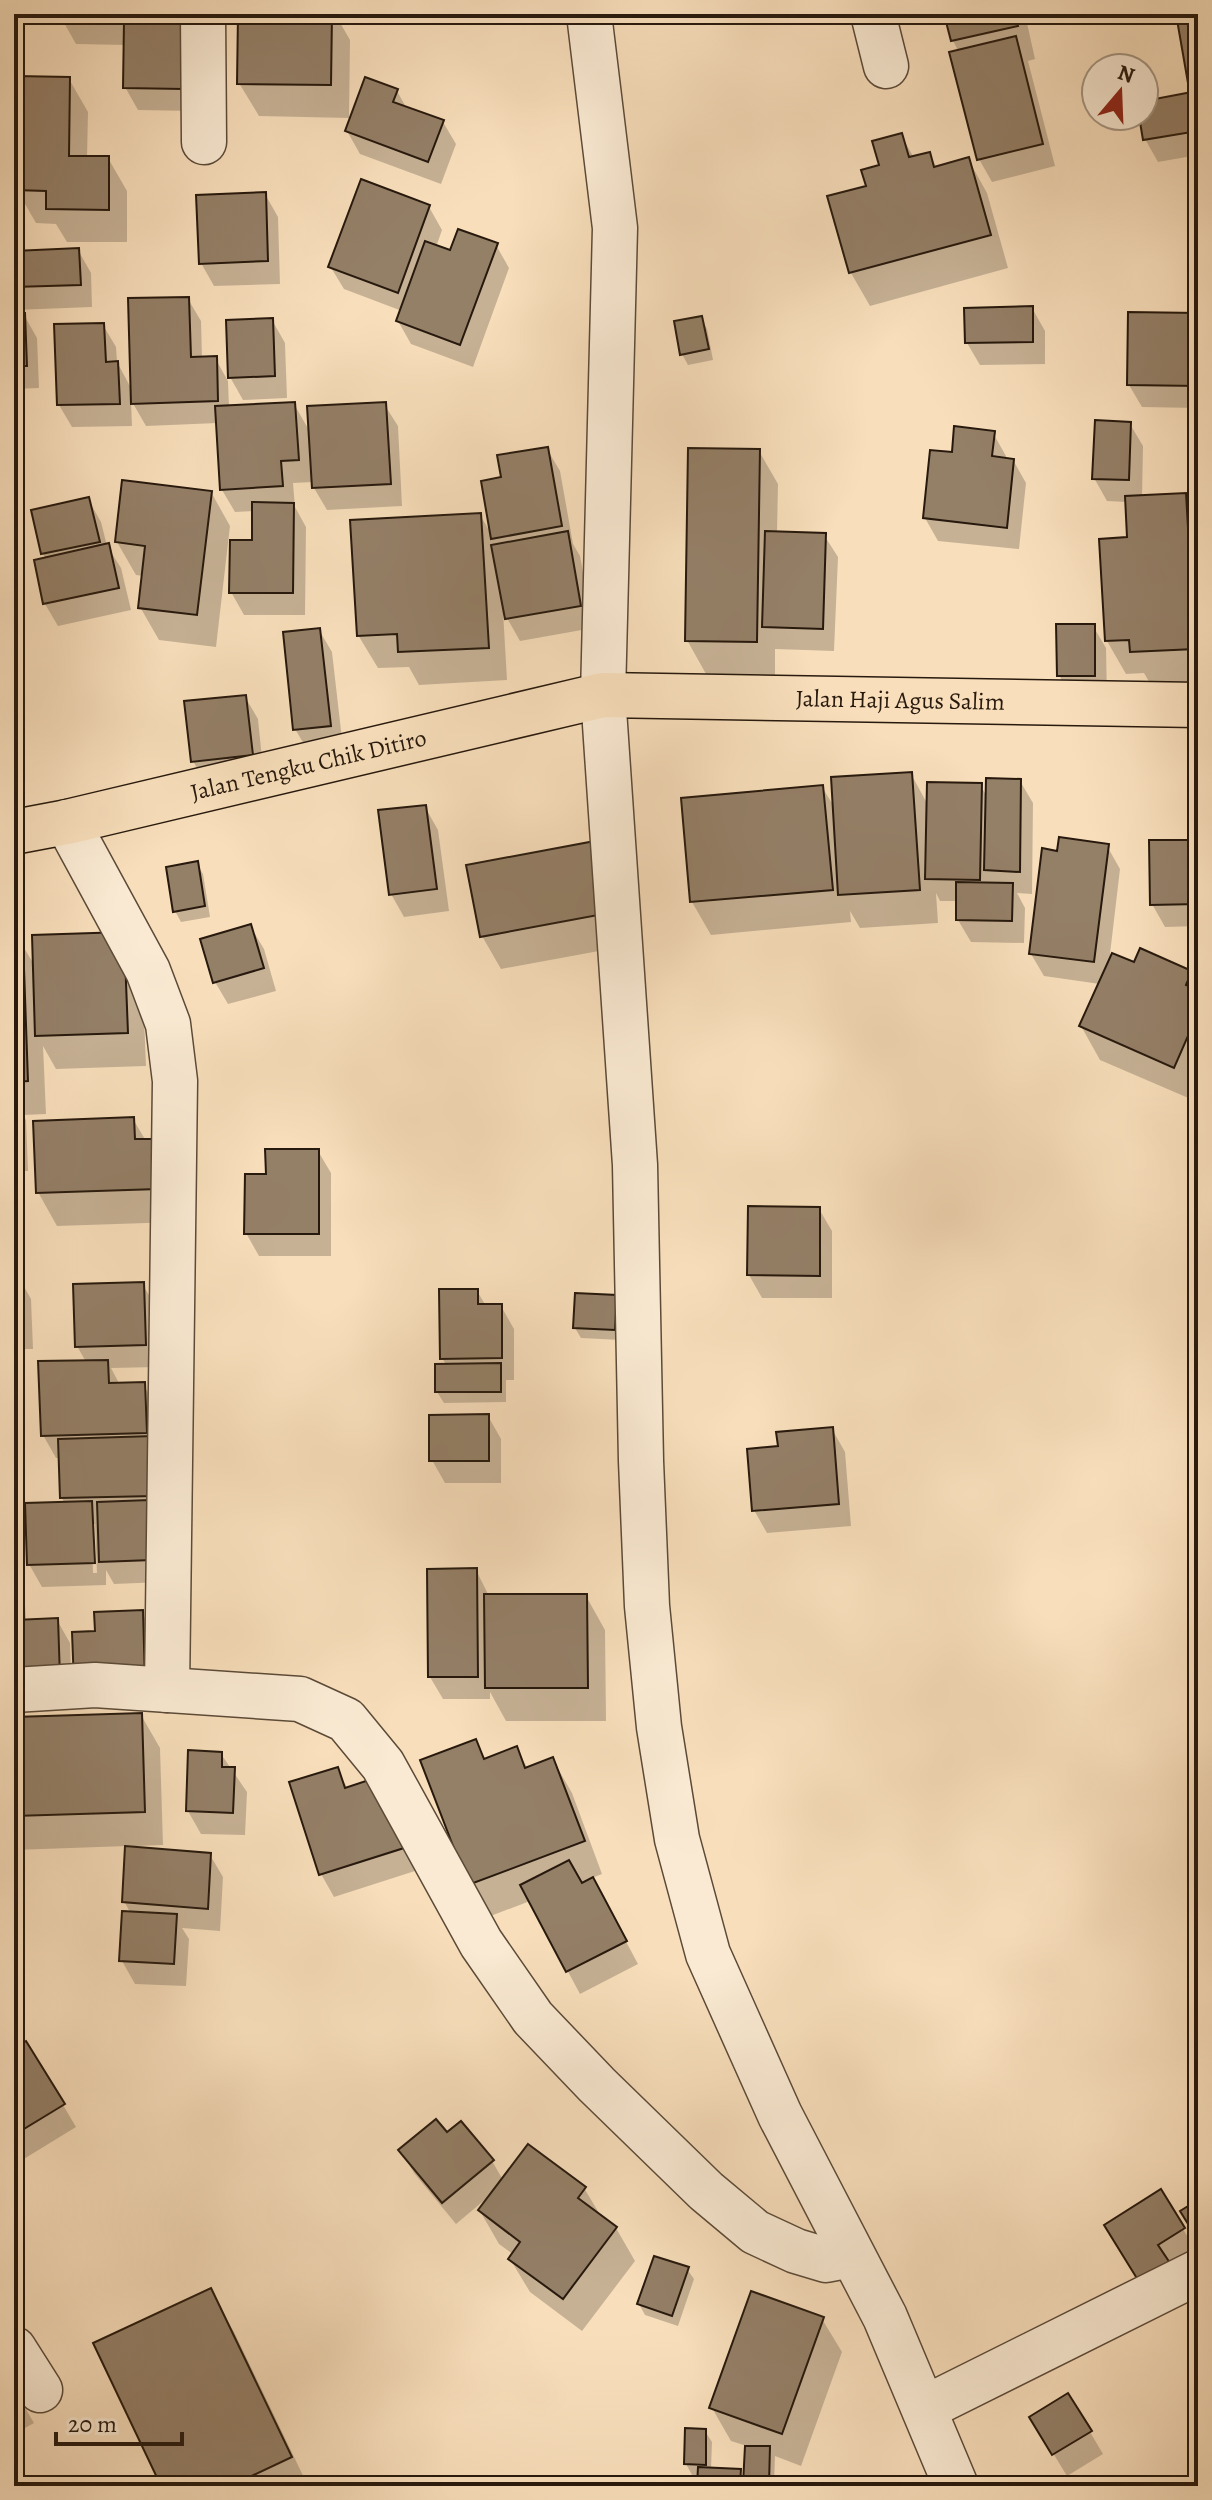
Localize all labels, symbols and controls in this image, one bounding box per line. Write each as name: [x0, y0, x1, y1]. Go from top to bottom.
north arrow: [1080, 52, 1160, 132]
text: N: [1114, 57, 1139, 91]
street label: Jalan Haji Agus Salim: [795, 682, 1005, 718]
street label: Jalan Tengku Chik Ditiro: [187, 721, 429, 808]
scale bar: [56, 2396, 182, 2446]
text: 20 m: [68, 2408, 117, 2440]

